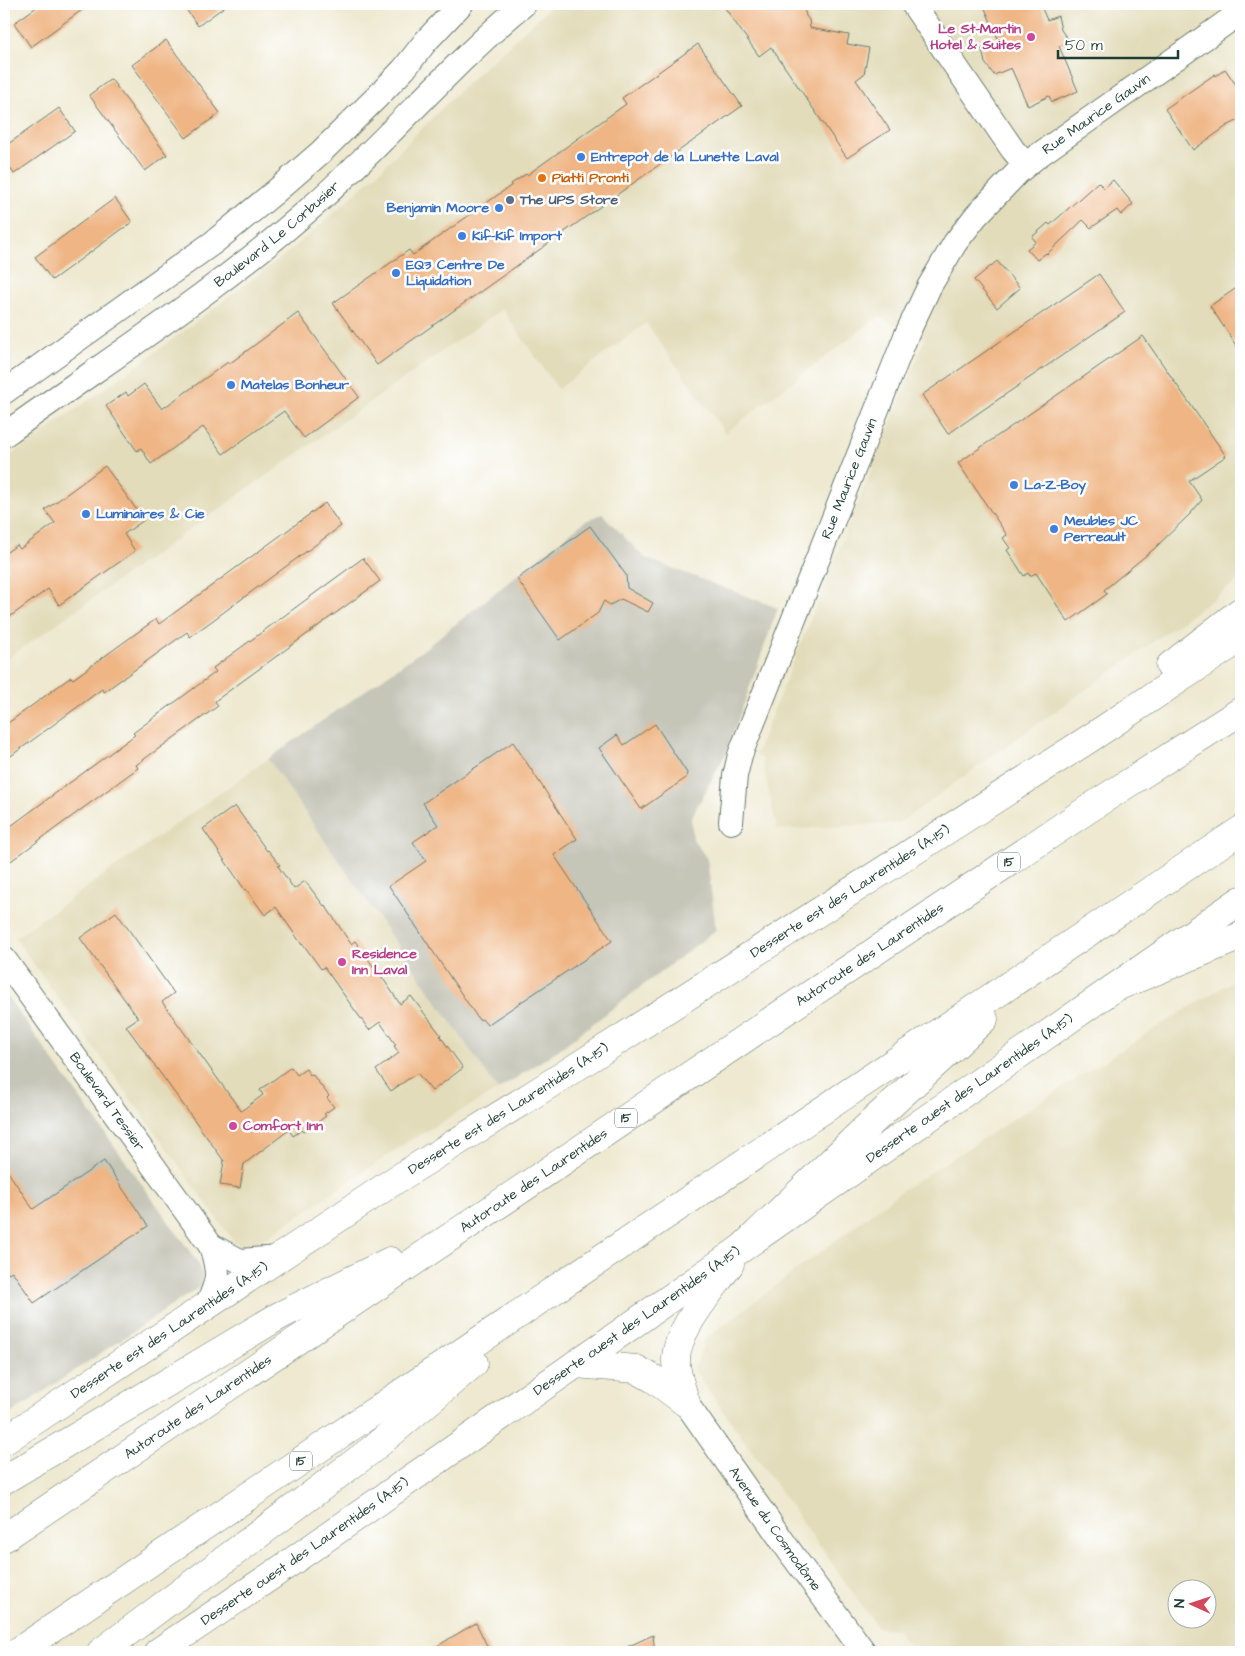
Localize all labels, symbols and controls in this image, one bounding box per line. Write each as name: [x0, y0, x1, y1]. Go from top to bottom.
place label: Le St-Martin Hotel & Suites: [930, 19, 1021, 55]
scale bar: [1058, 28, 1178, 60]
marker: Le St-Martin Hotel & Suites: [1025, 31, 1037, 43]
text: 50 m: [1065, 35, 1103, 56]
street label: Rue Maurice Gauvin: [1038, 69, 1154, 160]
place label: Entrepot de la Lunette Laval: [591, 147, 780, 167]
marker: Entrepot de la Lunette Laval: [575, 151, 587, 163]
place label: Piatti Pronti: [552, 168, 629, 188]
marker: Piatti Pronti: [536, 172, 548, 184]
street label: Boulevard Le Corbusier: [210, 176, 344, 292]
place label: The UPS Store: [519, 190, 618, 210]
marker: The UPS Store: [504, 194, 516, 206]
place label: Benjamin Moore: [387, 198, 489, 218]
marker: Benjamin Moore: [493, 202, 505, 214]
place label: Kif-Kif Import: [472, 226, 562, 246]
marker: Kif-Kif Import: [456, 230, 468, 242]
place label: EQ3 Centre De Liquidation: [406, 255, 505, 291]
marker: EQ3 Centre De Liquidation: [390, 267, 402, 279]
place label: Matelas Bonheur: [241, 375, 349, 395]
marker: Matelas Bonheur: [225, 379, 237, 391]
street label: Rue Maurice Gauvin: [817, 415, 882, 542]
place label: La-Z-Boy: [1024, 475, 1086, 495]
marker: La-Z-Boy: [1008, 479, 1020, 491]
place label: Luminaires & Cie: [96, 504, 205, 524]
marker: Luminaires & Cie: [80, 508, 92, 520]
place label: Meubles JC Perreault: [1064, 511, 1138, 547]
marker: Meubles JC Perreault: [1048, 523, 1060, 535]
street label: Desserte est des Laurentides (A-15): [746, 820, 954, 963]
road number: 15: [998, 852, 1020, 872]
street label: Autoroute des Laurentides: [792, 898, 948, 1011]
place label: Residence Inn Laval: [352, 944, 417, 980]
marker: Residence Inn Laval: [336, 956, 348, 968]
street label: Desserte ouest des Laurentides (A-15): [862, 1009, 1077, 1168]
street label: Desserte est des Laurentides (A-15): [404, 1039, 613, 1180]
street label: Boulevard Tessier: [64, 1048, 150, 1155]
road number: 15: [615, 1108, 637, 1128]
place label: Comfort Inn: [243, 1116, 323, 1136]
marker: Comfort Inn: [227, 1120, 239, 1132]
street label: Autoroute des Laurentides: [456, 1124, 612, 1238]
street label: Desserte ouest des Laurentides (A-15): [529, 1242, 745, 1401]
street label: Desserte est des Laurentides (A-15): [67, 1257, 272, 1404]
street label: Autoroute des Laurentides: [120, 1350, 276, 1464]
road number: 15: [290, 1452, 312, 1470]
street label: Avenue du Cosmodôme: [724, 1463, 826, 1596]
street label: Desserte ouest des Laurentides (A-15): [197, 1473, 413, 1630]
north arrow: [1168, 1578, 1218, 1628]
text: N: [1170, 1598, 1190, 1608]

